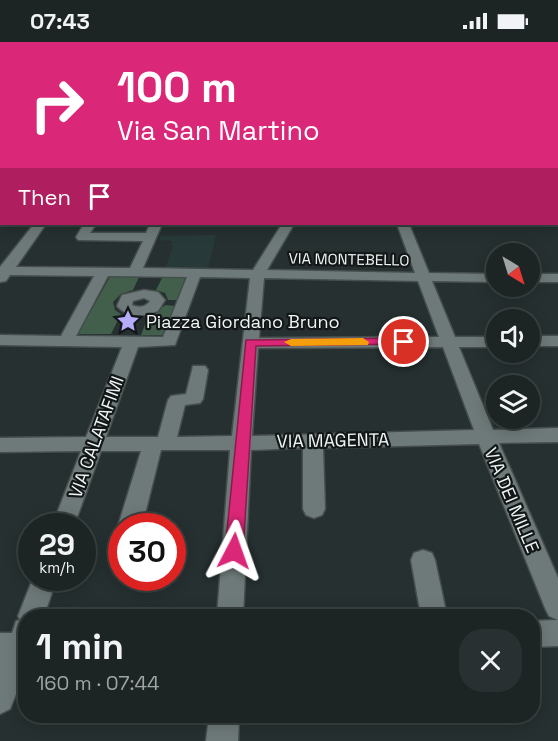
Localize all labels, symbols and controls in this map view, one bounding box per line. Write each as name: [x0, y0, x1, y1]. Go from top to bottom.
text: 07:43: [30, 7, 90, 35]
text: 100 m: [117, 61, 237, 114]
icon: right: [18, 66, 96, 144]
text: Via San Martino: [117, 113, 320, 148]
icon: arrive: [83, 180, 116, 213]
text: Then: [18, 183, 71, 211]
north arrow: [486, 243, 540, 297]
map controls: [486, 243, 540, 429]
street label: VIA MONTEBELLO: [288, 248, 410, 270]
place icon: Piazza Giordano Bruno: [115, 308, 141, 334]
button: sound: [486, 309, 540, 363]
place label: Piazza Giordano Bruno: [146, 310, 340, 333]
pin: [378, 316, 429, 367]
icon: arrive: [387, 325, 420, 358]
street label: VIA CALATAFIMI: [63, 373, 129, 501]
button: layers: [486, 375, 540, 429]
street label: VIA MAGENTA: [277, 428, 389, 452]
street label: VIA DEI MILLE: [480, 444, 544, 556]
speed limit sign: 30: [108, 513, 186, 591]
position arrow: [202, 519, 266, 583]
text: 29: [39, 525, 75, 564]
text: km/h: [39, 558, 75, 577]
text: 1 min: [36, 624, 124, 670]
button: close: [459, 629, 522, 692]
text: 160 m · 07:44: [36, 670, 160, 696]

